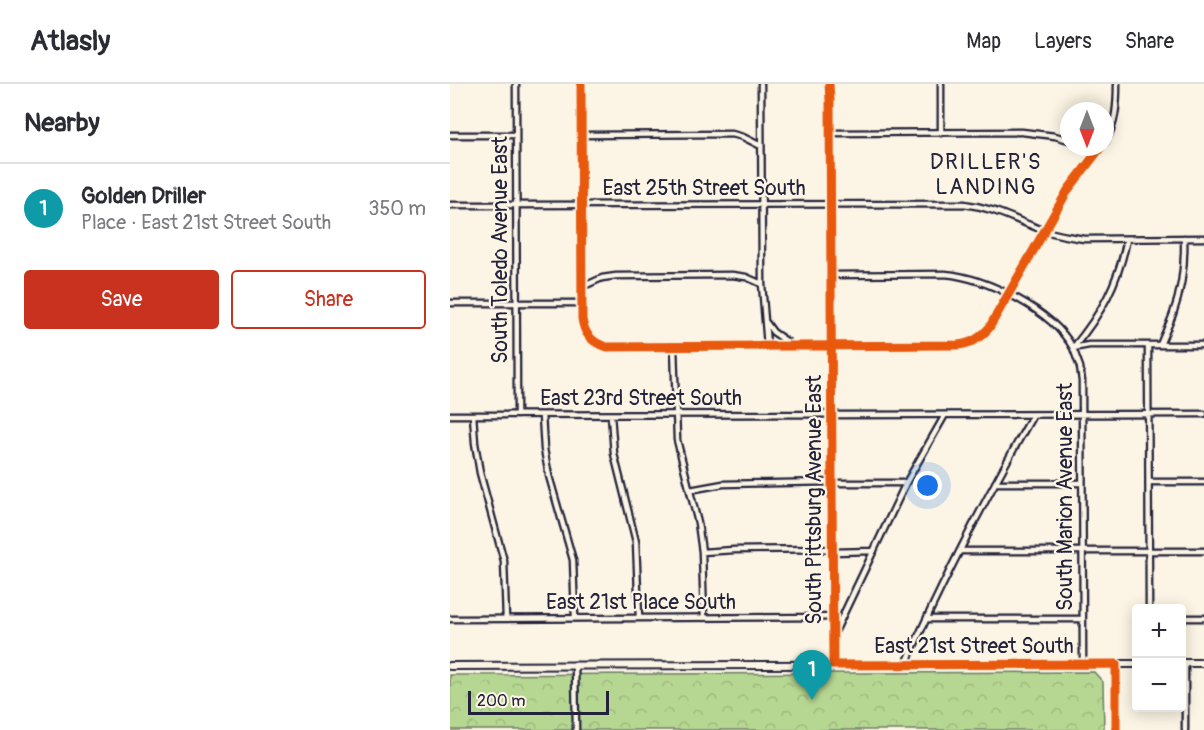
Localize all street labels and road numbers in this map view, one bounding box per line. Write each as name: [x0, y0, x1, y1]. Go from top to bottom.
street label: South Toledo Avenue East: [487, 136, 514, 364]
street label: East 25th Street South: [603, 175, 806, 202]
street label: South Pittsburg Avenue East: [801, 375, 828, 625]
street label: South Marion Avenue East: [1052, 382, 1079, 611]
street label: East 23rd Street South: [540, 385, 742, 412]
street label: East 21st Place South: [546, 589, 736, 616]
street label: East 21st Street South: [874, 633, 1074, 660]

